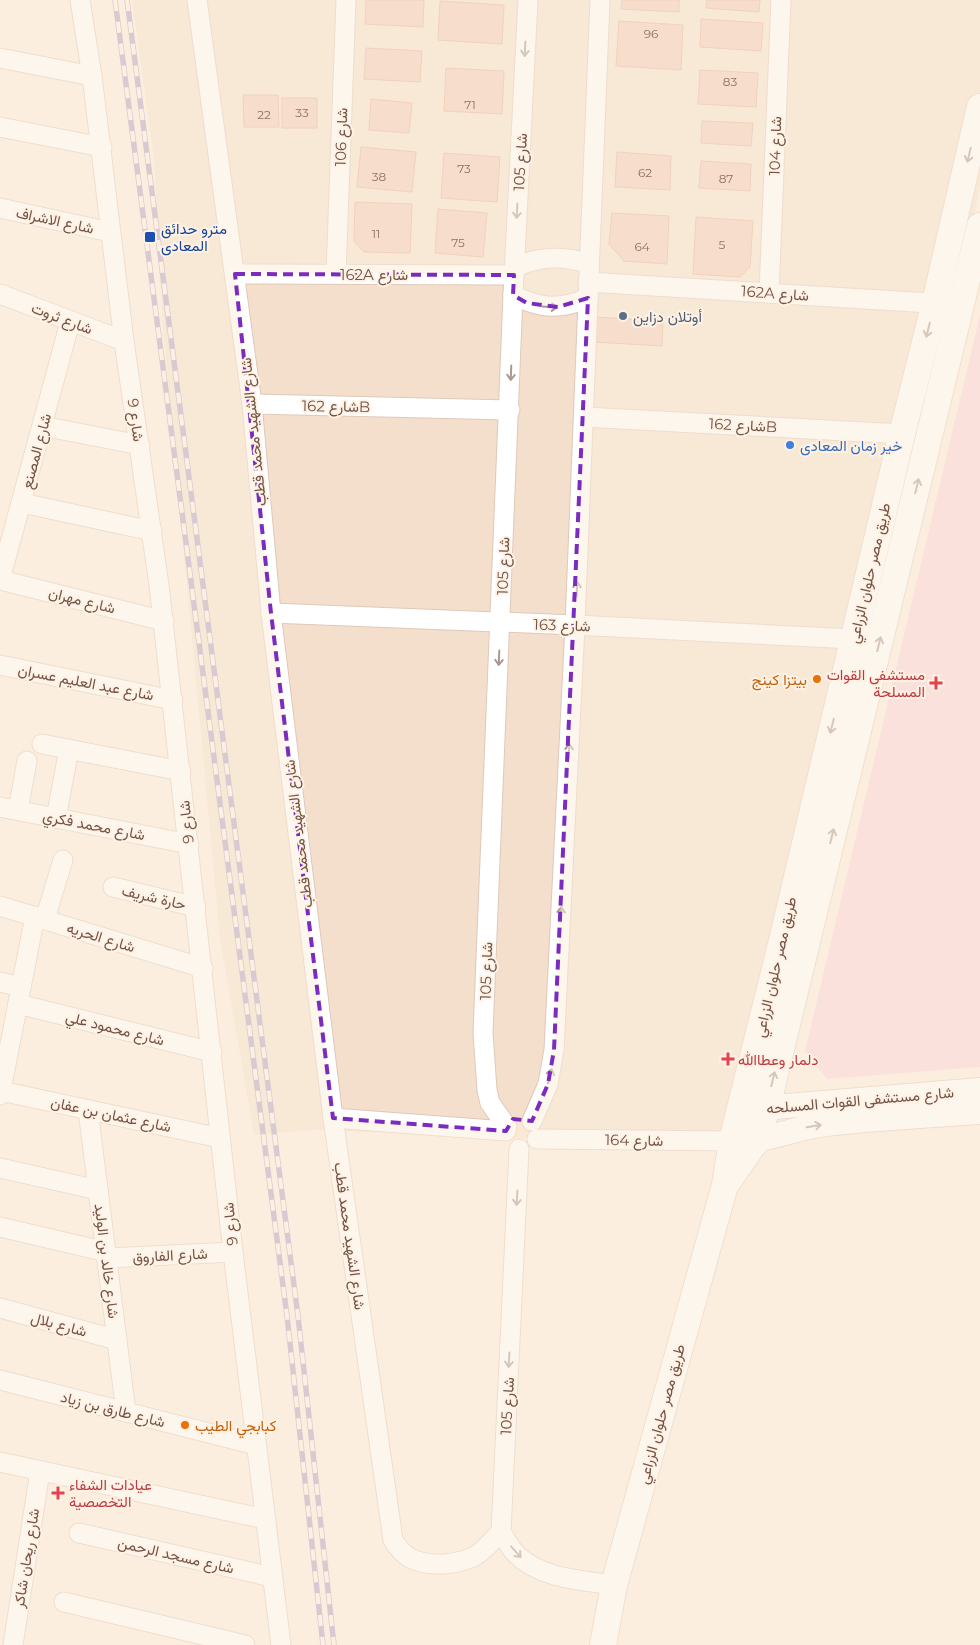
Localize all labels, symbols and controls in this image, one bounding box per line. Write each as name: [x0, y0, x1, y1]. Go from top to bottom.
house number: 96: [644, 26, 658, 41]
one-way arrow: [521, 40, 530, 56]
house number: 83: [723, 74, 737, 89]
house number: 71: [464, 97, 476, 112]
house number: 33: [295, 105, 309, 120]
house number: 22: [257, 107, 271, 122]
street label: شارع 106: [330, 107, 354, 167]
street label: شارع 104: [764, 116, 788, 176]
street label: شارع 105: [509, 132, 533, 192]
one-way arrow: [964, 146, 973, 162]
house number: 73: [457, 161, 471, 176]
house number: 62: [638, 165, 652, 180]
house number: 38: [372, 169, 387, 184]
house number: 87: [719, 171, 733, 186]
street label: شارع الاشراف: [14, 202, 96, 240]
one-way arrow: [513, 203, 522, 219]
place label: مترو حدائق المعادى: [161, 219, 227, 256]
house number: 11: [372, 226, 380, 241]
marker: مترو حدائق المعادى: [143, 230, 157, 244]
house number: 75: [451, 235, 465, 250]
house number: 5: [719, 237, 726, 252]
house number: 64: [634, 239, 650, 254]
street label: 162A شارع: [340, 265, 408, 286]
street label: 162A شارع: [740, 281, 810, 307]
street label: شارع ثروت: [28, 298, 95, 340]
one-way arrow: [542, 302, 558, 311]
place label: أوتلان دزاين: [633, 307, 703, 327]
marker: أوتلان دزاين: [617, 310, 629, 322]
one-way arrow: [923, 322, 932, 338]
street label: شارع الشهيد محمد قطب: [236, 357, 272, 507]
one-way arrow: [506, 365, 515, 381]
street label: شارع 162B: [302, 396, 370, 418]
street label: شارع 9: [122, 397, 148, 443]
street label: شارع المصنع: [17, 411, 57, 491]
street label: شارع 162B: [708, 414, 778, 438]
place label: خير زمان المعادى: [800, 436, 902, 456]
marker: خير زمان المعادى: [784, 439, 796, 451]
one-way arrow: [913, 479, 922, 495]
street label: طريق مصر حلوان الزراعي: [844, 501, 898, 646]
street label: شارع 105: [492, 537, 516, 595]
one-way arrow: [572, 581, 582, 598]
street label: شارع مهران: [46, 583, 117, 619]
street label: شارع 163: [533, 615, 591, 637]
one-way arrow: [875, 637, 884, 653]
one-way arrow: [495, 650, 504, 666]
street label: شارع عبد العليم عسران: [16, 660, 156, 706]
place label: مستشفى القوات المسلحة: [827, 665, 925, 701]
place label: بيتزا كينج: [752, 670, 807, 691]
marker: بيتزا كينج: [811, 673, 823, 685]
marker: مستشفى القوات المسلحة: [929, 676, 943, 690]
one-way arrow: [827, 718, 836, 734]
one-way arrow: [564, 744, 574, 760]
street label: شارع الشهيد محمد قطب: [279, 758, 318, 909]
street label: شارع 9: [174, 799, 200, 844]
street label: شارع محمد فكري: [41, 806, 147, 848]
one-way arrow: [828, 829, 837, 845]
street label: حارة شريف: [120, 880, 188, 914]
street label: طريق مصر حلوان الزراعي: [750, 895, 804, 1040]
one-way arrow: [556, 906, 565, 922]
street label: شارع الحريه: [64, 918, 138, 958]
street label: شارع 105: [475, 942, 499, 1000]
street label: شارع محمود علي: [63, 1007, 166, 1053]
place label: دلمار وعطاالله: [738, 1050, 819, 1069]
marker: دلمار وعطاالله: [722, 1053, 734, 1065]
one-way arrow: [546, 1068, 555, 1084]
one-way arrow: [769, 1072, 778, 1088]
street label: شارع مستشفى القوات المسلحه: [765, 1082, 955, 1120]
street label: شارع عثمان بن عفان: [49, 1092, 173, 1138]
one-way arrow: [805, 1121, 821, 1131]
street label: شارع 164: [605, 1130, 664, 1152]
street label: شارع الشهيد محمد قطب: [328, 1161, 370, 1312]
one-way arrow: [512, 1189, 521, 1205]
street label: شارع 9: [218, 1201, 244, 1246]
street label: شارع خالد بن الوليد: [89, 1202, 123, 1320]
street label: شارع الفاروق: [132, 1244, 208, 1268]
street label: شارع بلال: [28, 1307, 89, 1343]
street label: طريق مصر حلوان الزراعي: [633, 1342, 693, 1487]
one-way arrow: [505, 1352, 514, 1368]
street label: شارع 105: [496, 1376, 520, 1436]
street label: شارع طارق بن زياد: [58, 1387, 167, 1433]
place label: كبابجي الطيب: [195, 1416, 277, 1439]
marker: كبابجي الطيب: [179, 1419, 191, 1431]
place label: عيادات الشفاء التخصصية: [69, 1475, 152, 1511]
marker: عيادات الشفاء التخصصية: [51, 1486, 65, 1500]
street label: شارع ريحان شاكر: [9, 1507, 45, 1610]
street label: شارع مسجد الرحمن: [116, 1532, 236, 1580]
one-way arrow: [510, 1546, 522, 1559]

